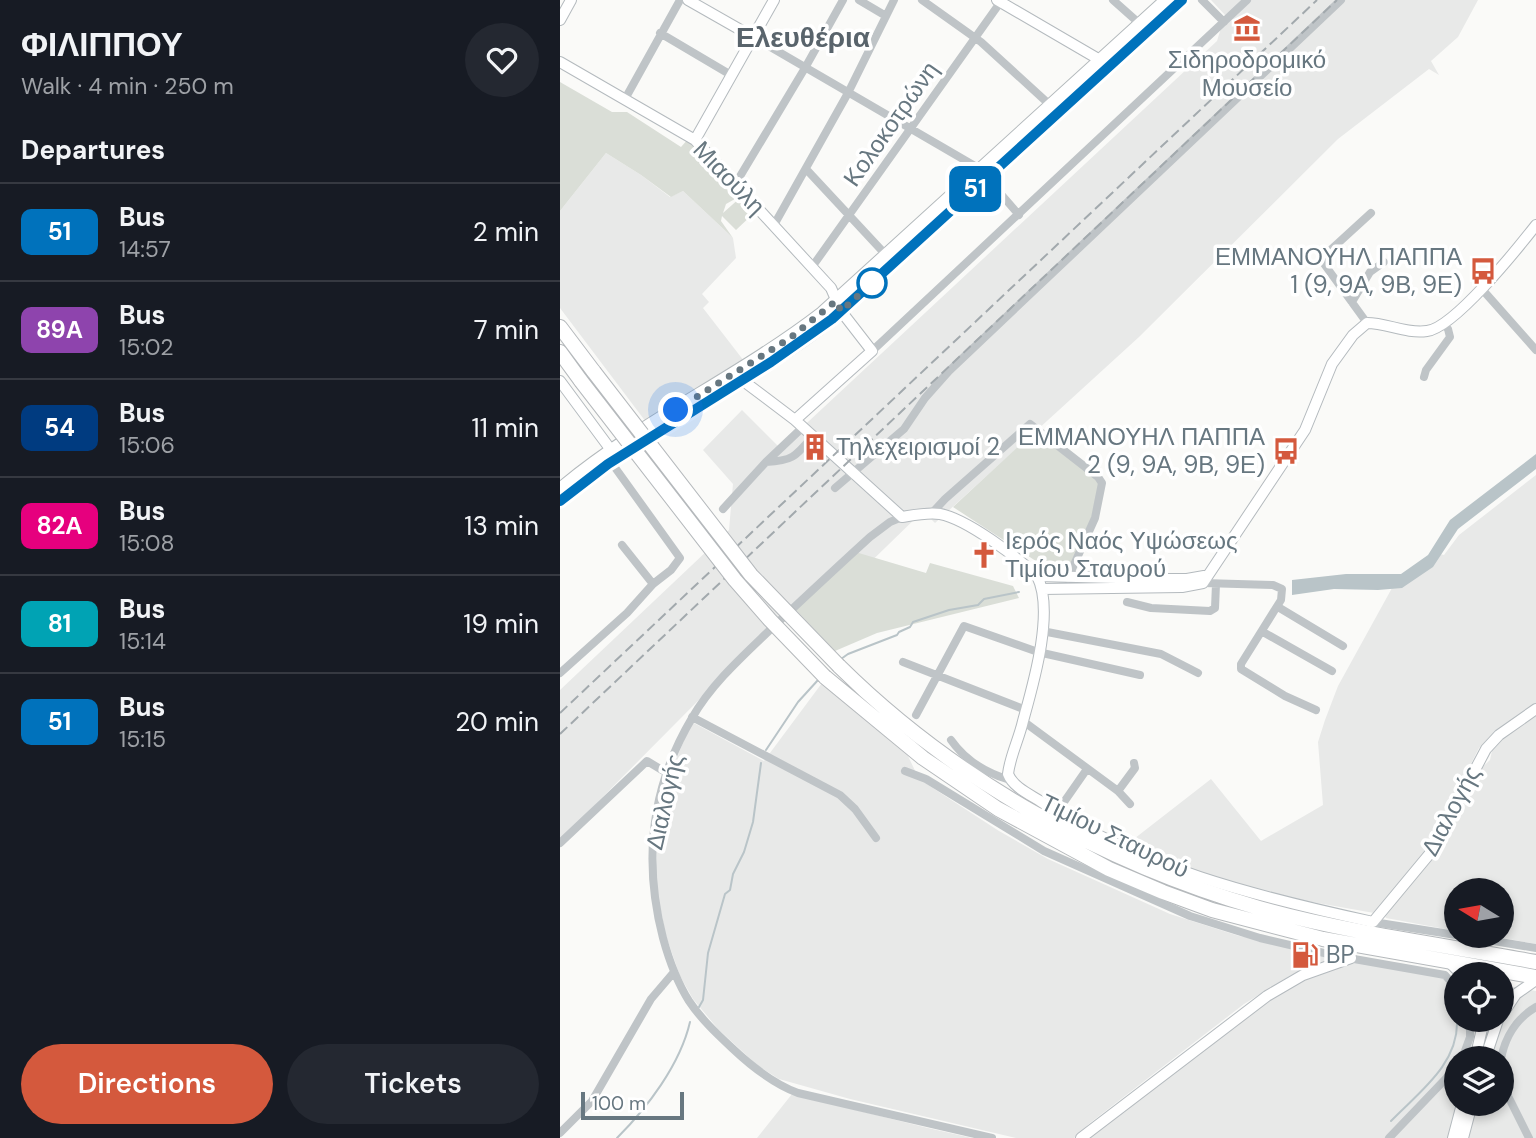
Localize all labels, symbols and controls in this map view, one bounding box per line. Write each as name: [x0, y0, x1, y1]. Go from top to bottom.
museum icon: Σιδηροδρομικό Μουσείο: [1232, 13, 1262, 43]
district label: Ελευθέρια: [736, 19, 870, 56]
text: ΦΙΛΙΠΠΟΥ: [21, 23, 183, 66]
button: heart: [465, 23, 539, 97]
place label: Σιδηροδρομικό Μουσείο: [1168, 44, 1326, 103]
street label: Κολοκοτρώνη: [836, 55, 945, 192]
text: Walk · 4 min · 250 m: [21, 71, 234, 101]
text: Departures: [21, 133, 165, 167]
street label: Μιαούλη: [687, 134, 772, 221]
line badge: 51: [944, 166, 1006, 212]
text: 51: [963, 173, 987, 204]
text: Bus: [119, 200, 165, 234]
text: 2 min: [473, 215, 539, 249]
text: 51: [48, 216, 71, 247]
text: 14:57: [119, 234, 171, 264]
place label: ΕΜΜΑΝΟΥΗΛ ΠΑΠΠΑ 1 (9, 9Α, 9Β, 9Ε): [1215, 241, 1462, 300]
bus stop icon: ΕΜΜΑΝΟΥΗΛ ΠΑΠΠΑ 1 (9, 9Α, 9Β, 9Ε): [1468, 256, 1498, 286]
unlabelled marker: [857, 268, 887, 298]
text: Bus: [119, 298, 165, 332]
text: 7 min: [474, 313, 539, 347]
text: 89Α: [36, 314, 83, 345]
text: 15:02: [119, 332, 174, 362]
your location: [658, 392, 693, 427]
text: Bus: [119, 396, 165, 430]
text: 11 min: [472, 411, 539, 445]
text: 54: [44, 412, 75, 443]
place label: ΕΜΜΑΝΟΥΗΛ ΠΑΠΠΑ 2 (9, 9Α, 9Β, 9Ε): [1018, 421, 1265, 480]
text: 15:06: [119, 430, 175, 460]
place label: Τηλεχειρισμοί 2: [836, 431, 1000, 462]
building icon: Τηλεχειρισμοί 2: [800, 432, 830, 462]
bus stop icon: ΕΜΜΑΝΟΥΗΛ ΠΑΠΠΑ 2 (9, 9Α, 9Β, 9Ε): [1271, 436, 1301, 466]
text: Bus: [119, 494, 165, 528]
text: 13 min: [464, 509, 539, 543]
text: 82Α: [36, 510, 83, 541]
place label: Ιερός Ναός Υψώσεως Τιμίου Σταυρού: [1005, 525, 1238, 584]
text: 15:08: [119, 528, 175, 558]
church icon: Ιερός Ναός Υψώσεως Τιμίου Σταυρού: [969, 540, 999, 570]
text: Bus: [119, 592, 165, 626]
text: 19 min: [463, 607, 539, 641]
text: 81: [48, 608, 71, 639]
text: 15:14: [119, 626, 166, 656]
text: Bus: [119, 690, 165, 724]
text: 20 min: [455, 705, 539, 739]
text: 51: [48, 706, 71, 737]
text: 15:15: [119, 724, 166, 754]
street label: Διαλογής: [638, 751, 691, 853]
street label: Διαλογής: [1414, 761, 1487, 861]
street label: Τιμίου Σταυρού: [1036, 786, 1194, 885]
north arrow: [1444, 878, 1514, 948]
map controls: [1444, 878, 1514, 1116]
place label: BP: [1326, 939, 1354, 970]
fuel station icon: BP: [1290, 940, 1320, 970]
button: locate: [1444, 962, 1514, 1032]
button: Directions: [21, 1044, 273, 1124]
button: Tickets: [287, 1044, 539, 1124]
button: layers: [1444, 1046, 1514, 1116]
scale bar: [581, 1089, 684, 1121]
text: 100 m: [592, 1091, 646, 1116]

